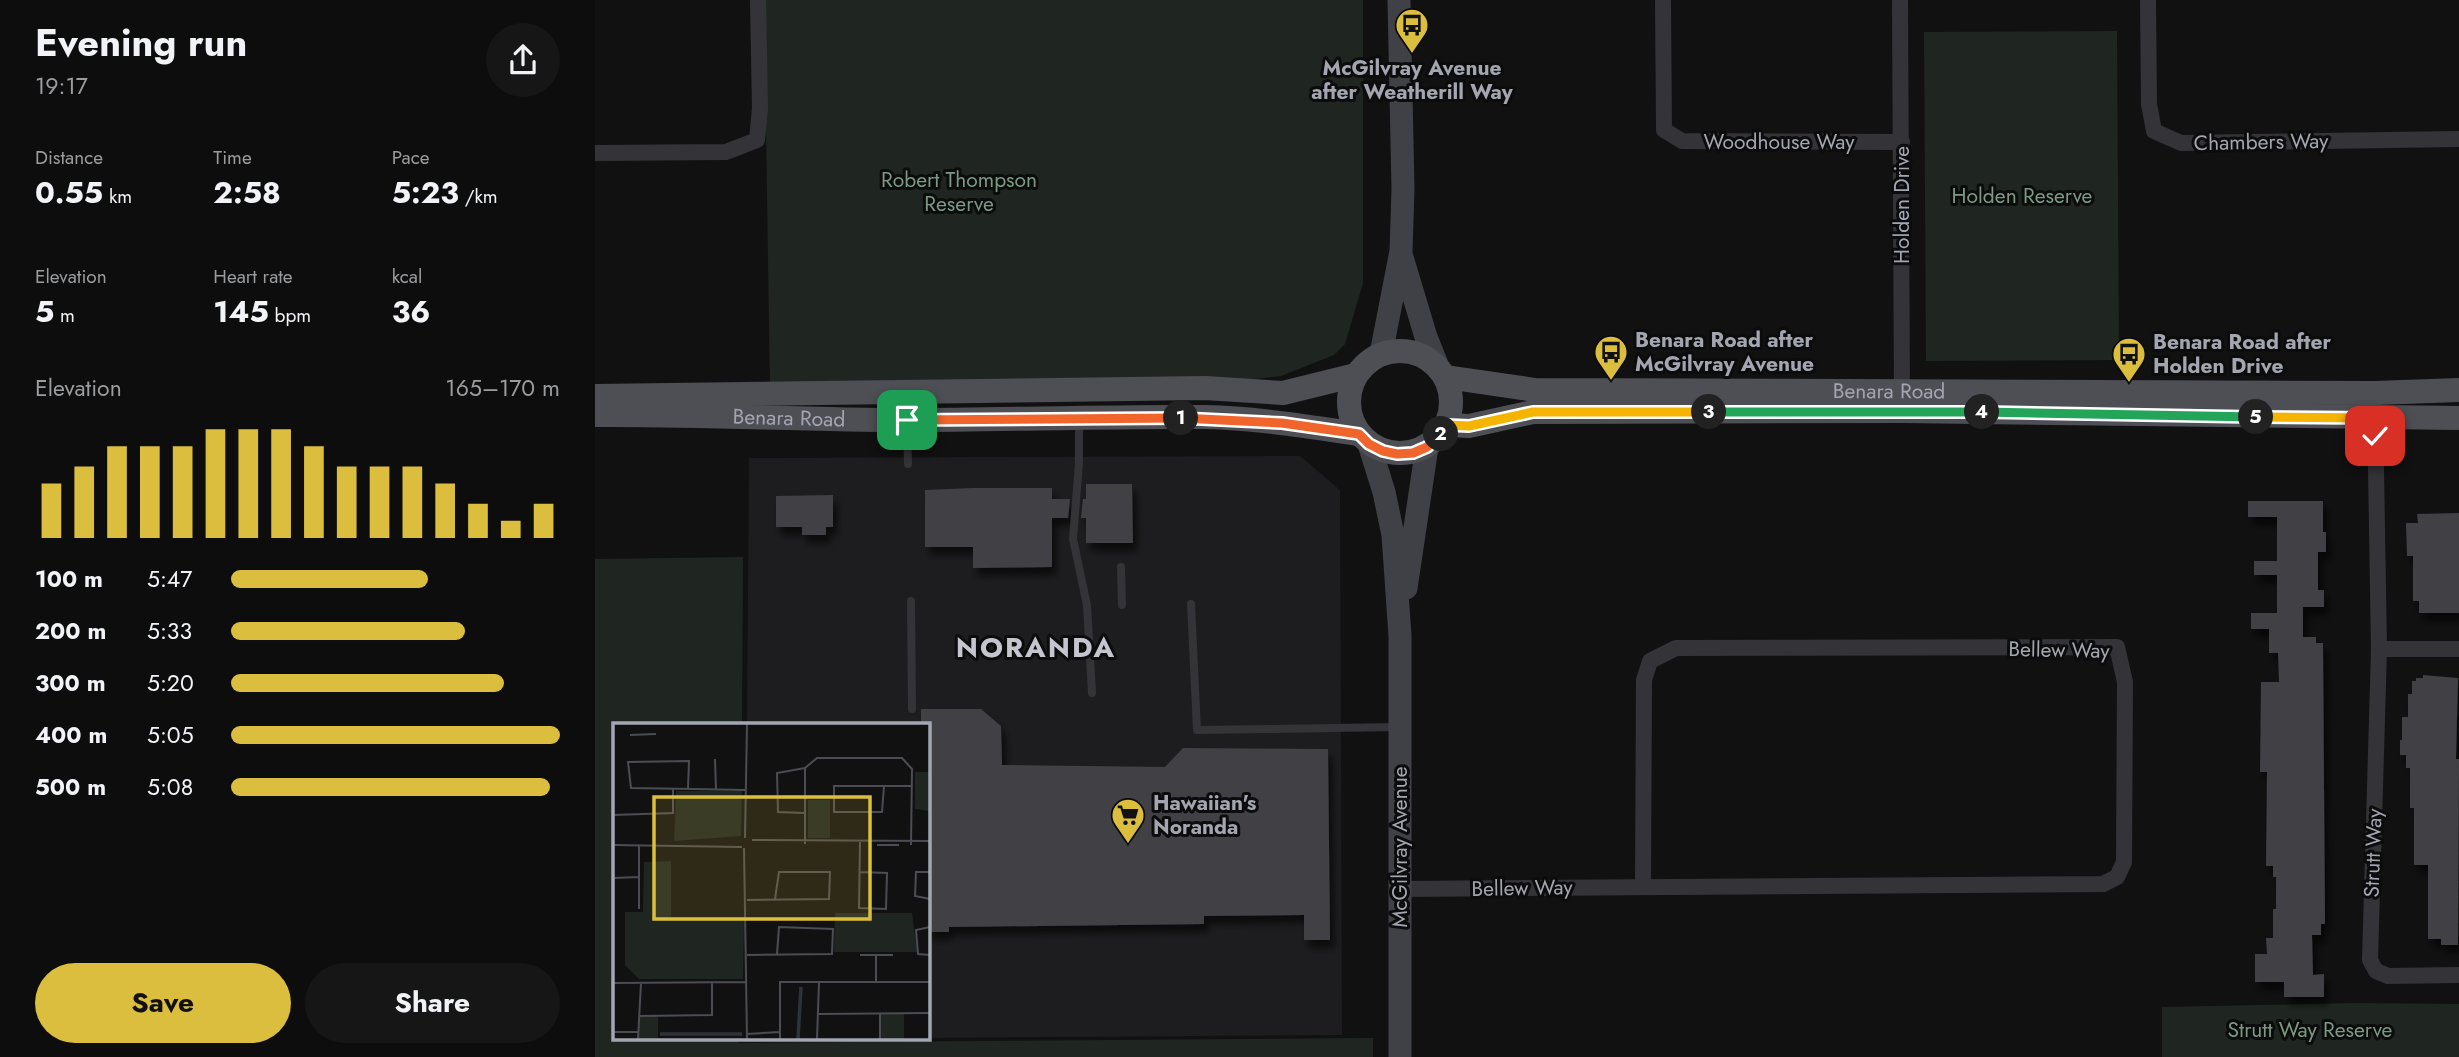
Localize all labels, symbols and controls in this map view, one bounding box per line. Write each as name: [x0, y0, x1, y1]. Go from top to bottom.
bus stop icon: McGilvray Avenue after Weatherill Way: [1393, 6, 1431, 55]
text: Evening run: [35, 15, 247, 70]
button: share: [486, 23, 560, 97]
place label: McGilvray Avenue after Weatherill Way: [1311, 53, 1514, 107]
text: 19:17: [35, 69, 88, 103]
street label: Chambers Way: [2193, 126, 2329, 158]
street label: Woodhouse Way: [1703, 127, 1855, 157]
text: Distance: [35, 144, 103, 171]
text: Time: [213, 144, 252, 171]
text: Pace: [392, 144, 430, 171]
street label: Holden Drive: [1887, 146, 1917, 264]
park label: Robert Thompson Reserve: [881, 165, 1037, 219]
text: 0.55: [35, 171, 103, 214]
text: 2:58: [213, 171, 281, 214]
text: 5:23: [392, 171, 459, 214]
park label: Holden Reserve: [1952, 181, 2093, 211]
text: km: [103, 183, 132, 210]
text: /km: [459, 183, 498, 210]
text: Elevation: [35, 263, 107, 290]
text: Heart rate: [213, 263, 293, 290]
text: kcal: [392, 263, 422, 290]
text: 5: [35, 290, 54, 333]
text: 145: [213, 290, 269, 333]
text: 36: [392, 290, 430, 333]
text: m: [54, 302, 75, 329]
text: bpm: [269, 302, 311, 329]
place label: Benara Road after McGilvray Avenue: [1635, 325, 1814, 379]
place label: Benara Road after Holden Drive: [2153, 327, 2331, 381]
bus stop icon: Benara Road after McGilvray Avenue: [1592, 333, 1630, 382]
bus stop icon: Benara Road after Holden Drive: [2110, 335, 2148, 384]
text: Elevation: [35, 371, 122, 405]
text: 165–170 m: [445, 371, 560, 405]
street label: Benara Road: [1833, 376, 1945, 406]
pin: [877, 390, 937, 450]
pin: 3: [1691, 394, 1727, 430]
pin: 4: [1965, 394, 1999, 430]
text: 3: [1703, 398, 1714, 425]
text: 4: [1975, 398, 1988, 425]
pin: 1: [1163, 400, 1199, 436]
pin: 5: [2239, 400, 2273, 434]
icon: arrive: [888, 401, 926, 439]
street label: Benara Road: [732, 402, 846, 434]
text: 5: [2249, 403, 2262, 430]
text: 1: [1176, 404, 1185, 431]
pin: [2345, 406, 2405, 466]
pin: 2: [1423, 416, 1459, 452]
icon: check: [2356, 417, 2394, 455]
text: 2: [1434, 420, 1447, 447]
text: 100 m: [35, 562, 103, 596]
text: 5:47: [147, 562, 192, 596]
text: 200 m: [35, 614, 106, 648]
text: 5:33: [147, 614, 192, 648]
district label: NORANDA: [956, 627, 1116, 668]
street label: Bellew Way: [2008, 634, 2111, 666]
text: 300 m: [35, 666, 106, 700]
text: 5:20: [147, 666, 194, 700]
text: 400 m: [35, 718, 107, 752]
text: 5:05: [147, 718, 194, 752]
inset map: [613, 723, 929, 1040]
street label: McGilvray Avenue: [1385, 766, 1415, 928]
text: 500 m: [35, 770, 106, 804]
text: 5:08: [147, 770, 193, 804]
place label: Hawaiian's Noranda: [1153, 788, 1257, 842]
supermarket icon: Hawaiian's Noranda: [1109, 796, 1147, 845]
street label: Strutt Way: [2356, 807, 2390, 898]
street label: Bellew Way: [1471, 872, 1574, 904]
button: Save: [35, 963, 291, 1043]
button: Share: [305, 963, 560, 1043]
park label: Strutt Way Reserve: [2228, 1015, 2393, 1045]

